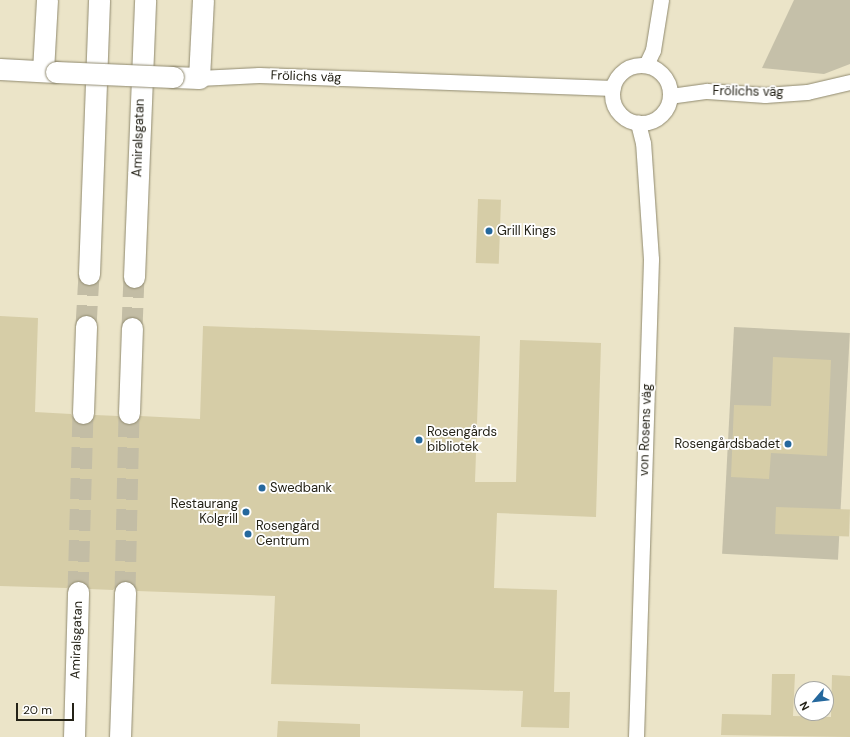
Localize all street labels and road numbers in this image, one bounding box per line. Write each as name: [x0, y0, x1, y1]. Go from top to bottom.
street label: Frölichs väg: [270, 68, 342, 86]
street label: Frölichs väg: [712, 84, 784, 100]
street label: Amiralsgatan: [130, 99, 148, 177]
street label: von Rosens väg: [637, 384, 655, 476]
street label: Amiralsgatan: [68, 601, 86, 679]

